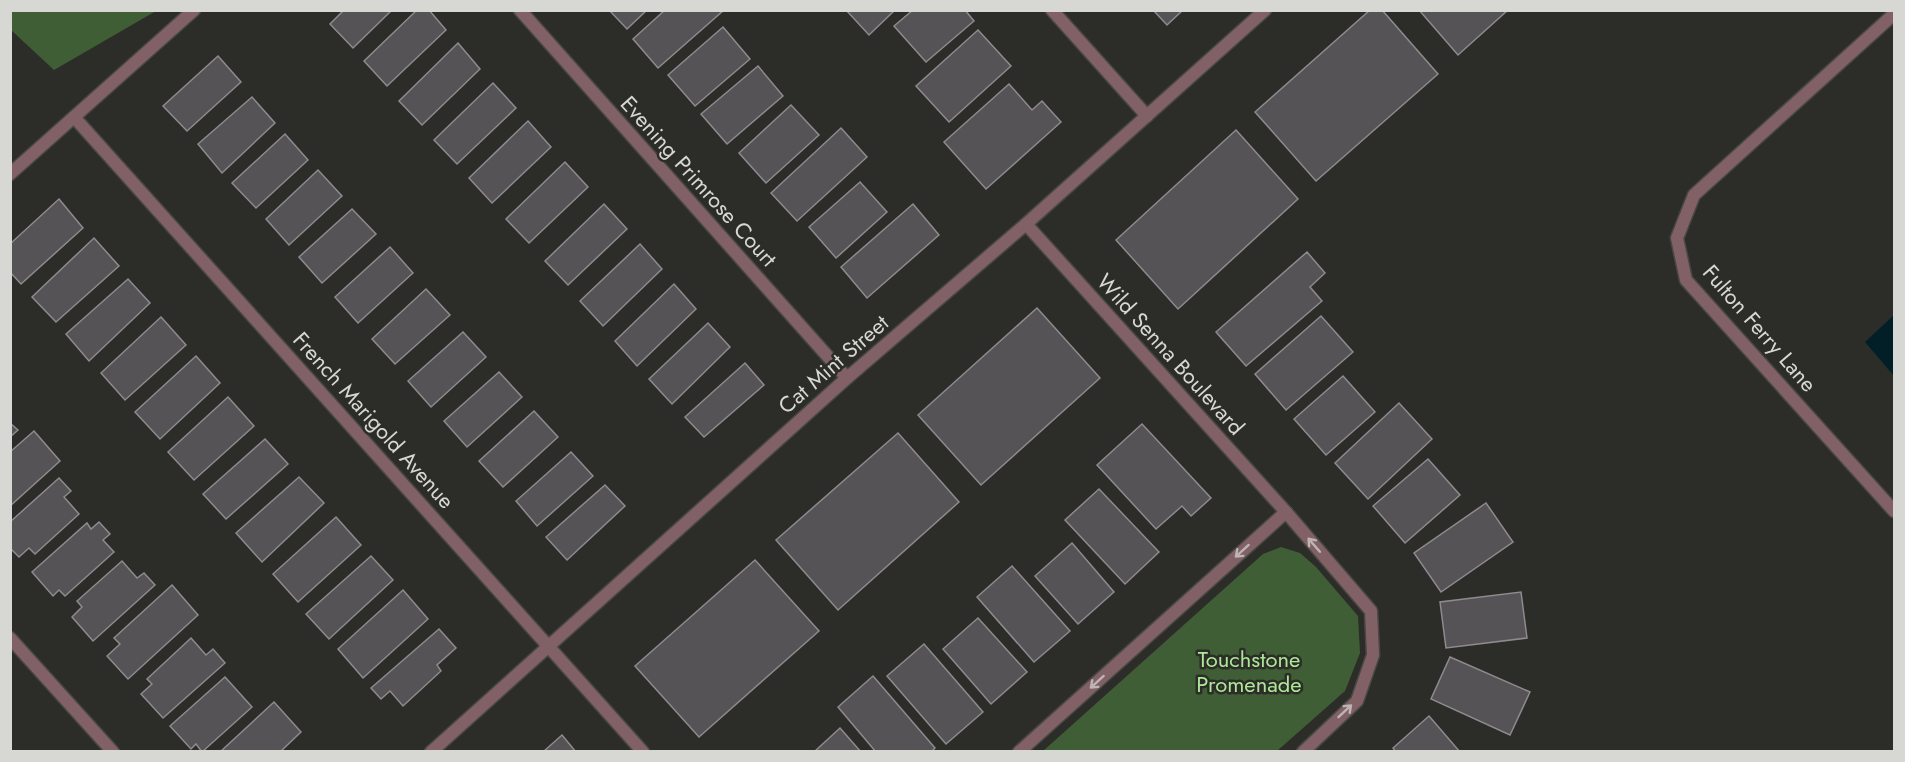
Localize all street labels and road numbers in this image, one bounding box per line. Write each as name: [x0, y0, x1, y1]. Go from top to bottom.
street label: Evening Primrose Court: [613, 88, 785, 274]
street label: Fulton Ferry Lane: [1696, 257, 1824, 399]
street label: Wild Senna Boulevard: [1090, 266, 1252, 442]
street label: Cat Mint Street: [771, 307, 896, 421]
street label: French Marigold Avenue: [286, 324, 462, 516]

